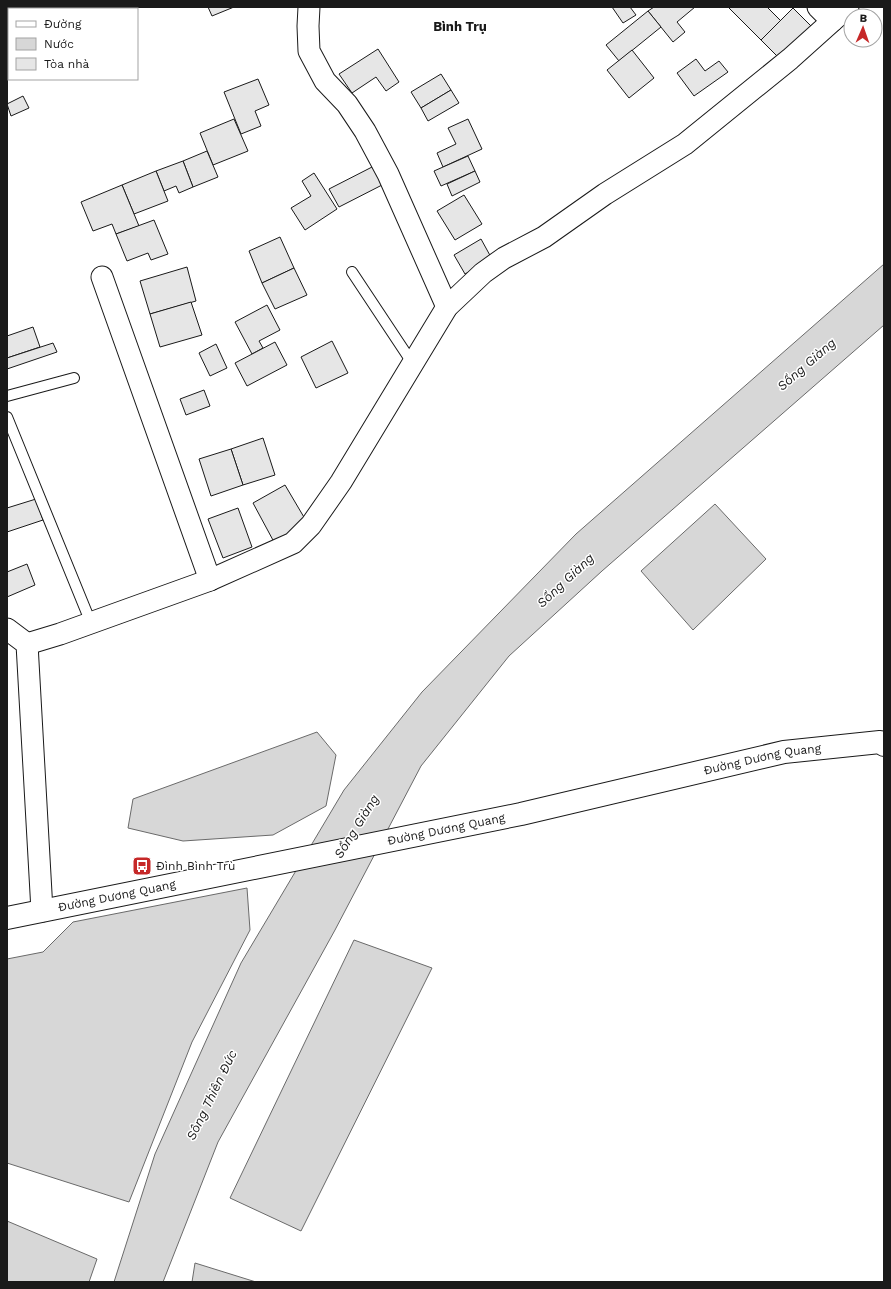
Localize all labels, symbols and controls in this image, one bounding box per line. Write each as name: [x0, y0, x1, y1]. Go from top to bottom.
legend: [8, 8, 138, 80]
north arrow: [843, 8, 883, 48]
text: B: [859, 12, 868, 25]
text: Đường: [44, 17, 82, 31]
district label: Bình Trụ: [433, 19, 487, 34]
text: Nước: [44, 37, 74, 51]
text: Tòa nhà: [44, 57, 90, 71]
water label: Sồng Giàng: [774, 335, 839, 394]
water label: Sồng Giàng: [534, 550, 597, 611]
street label: Đường Dương Quang: [702, 741, 822, 778]
water label: Sồng Giàng: [331, 792, 382, 861]
street label: Đường Dương Quang: [386, 810, 507, 848]
bus stop icon: Đình Bình Trù: [131, 855, 153, 877]
place label: Đình Bình Trù: [156, 859, 235, 873]
street label: Đường Dương Quang: [57, 877, 177, 915]
water label: Sông Thiên Đức: [183, 1048, 240, 1143]

